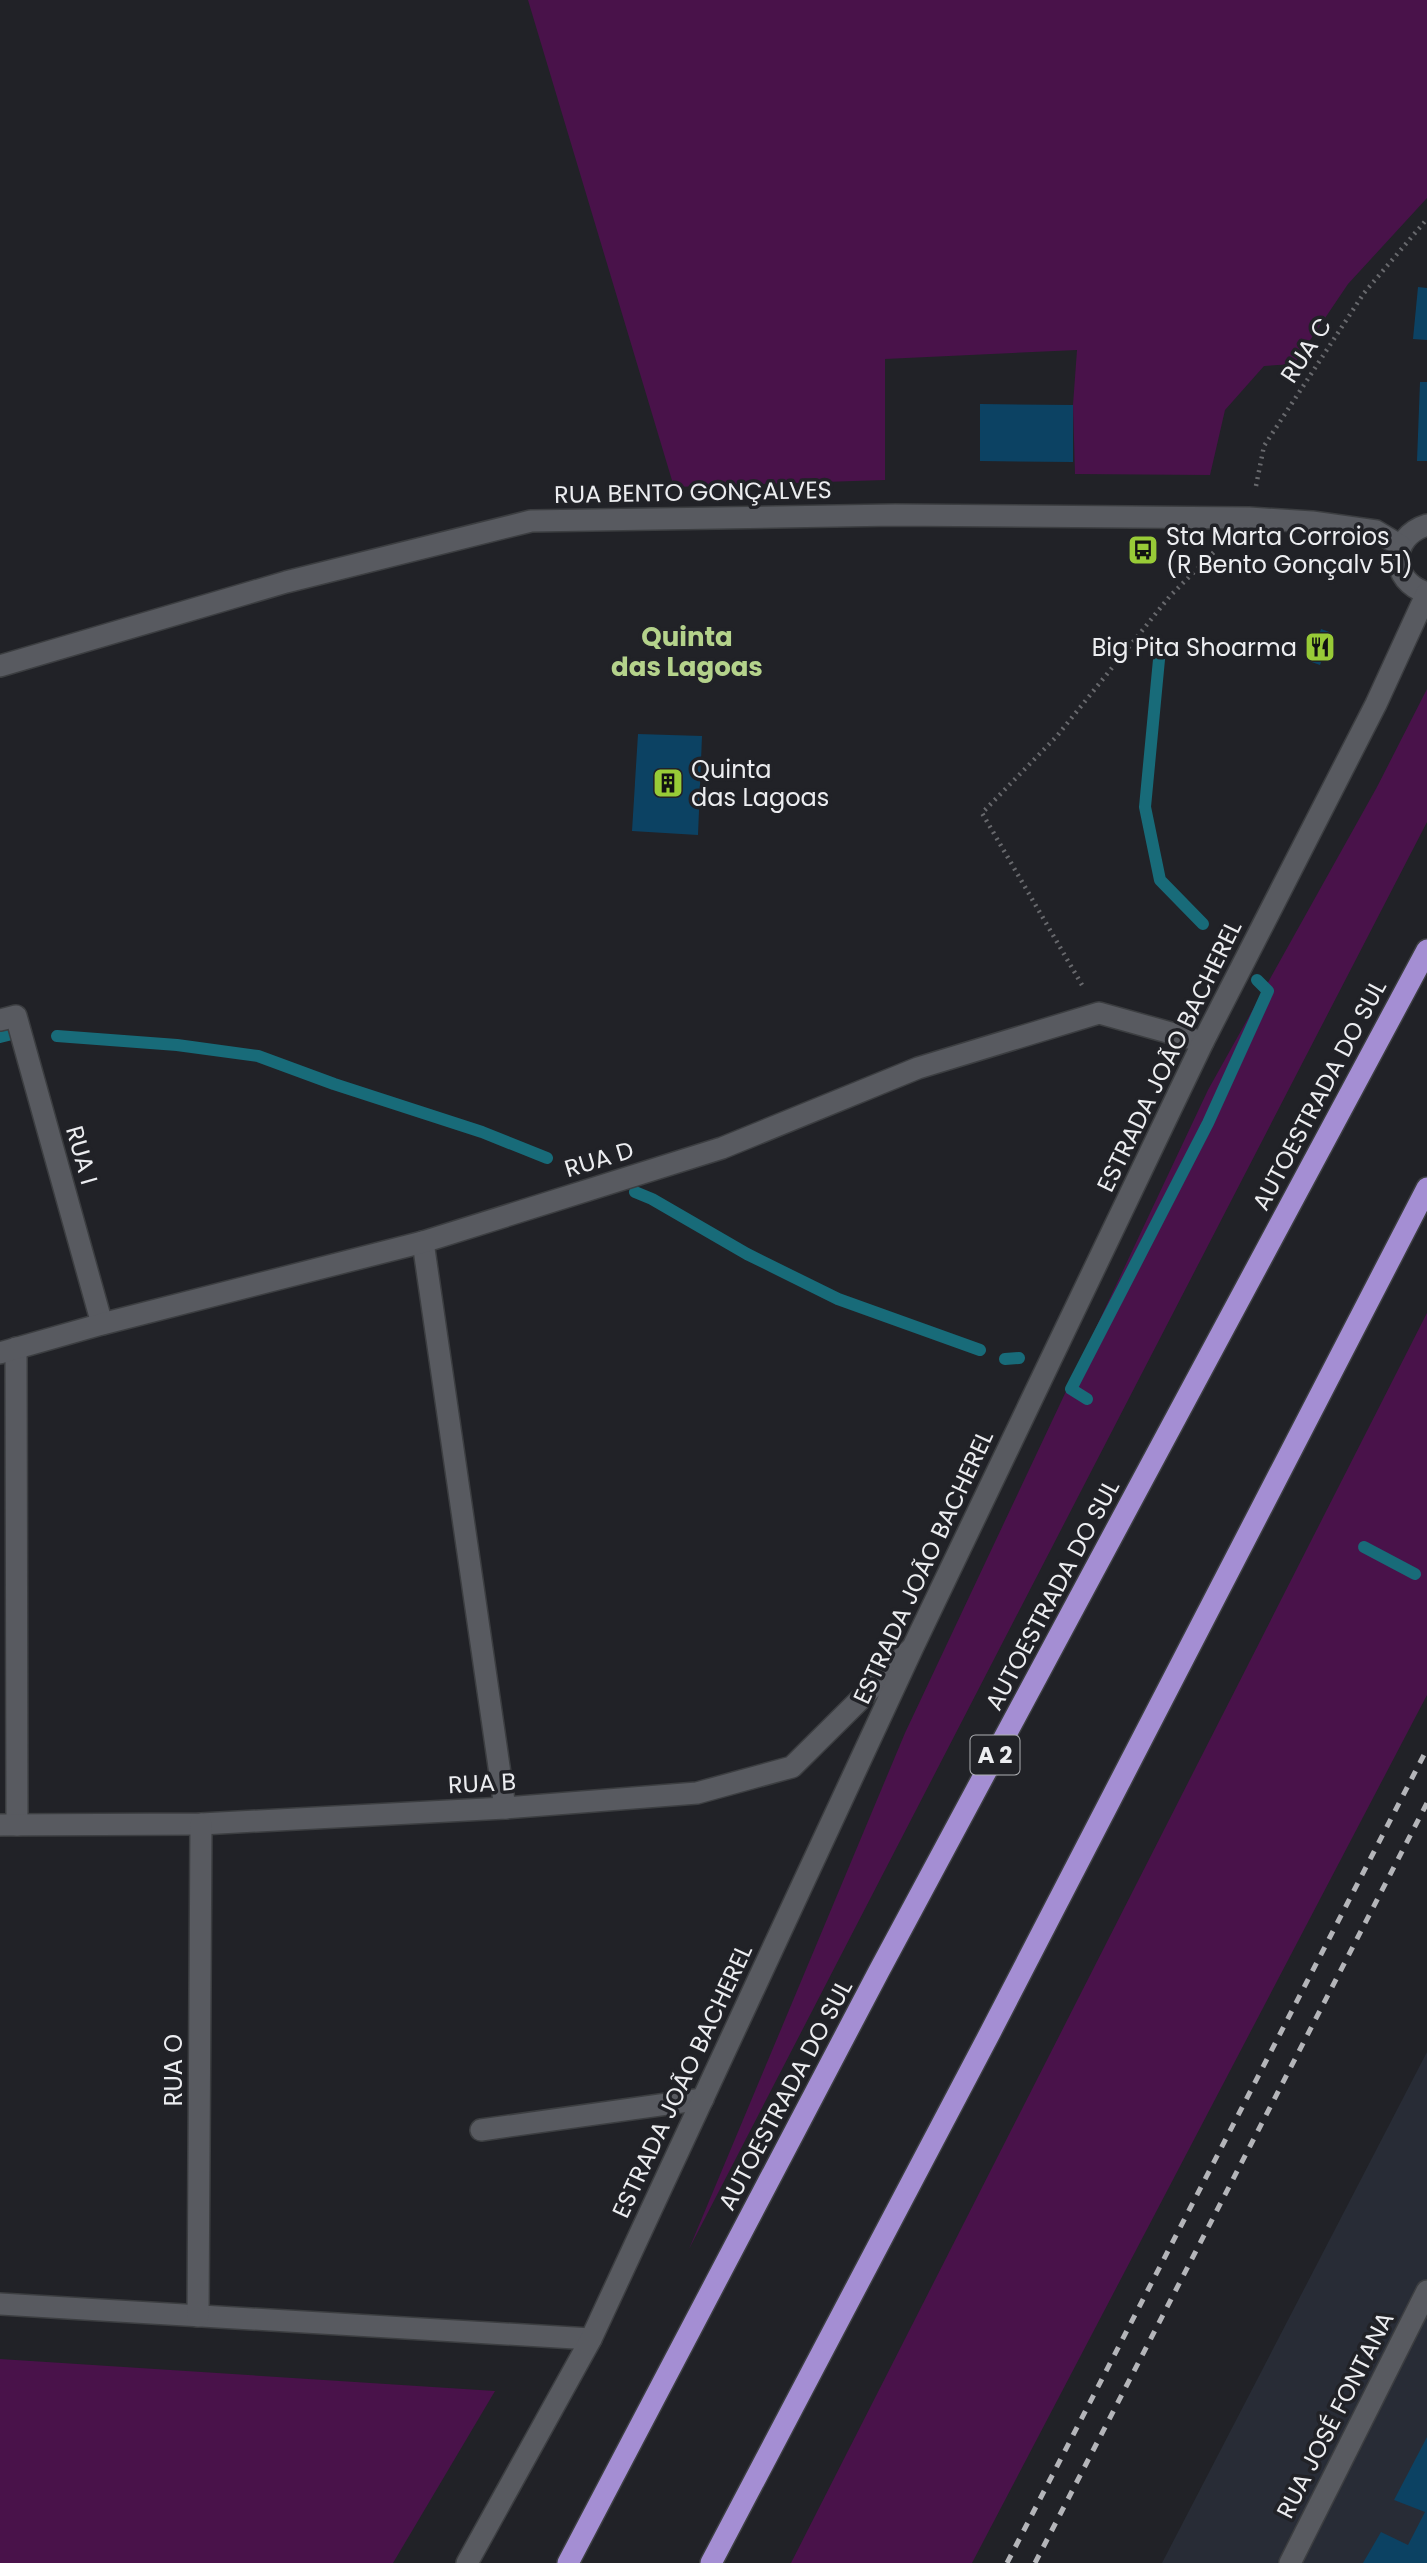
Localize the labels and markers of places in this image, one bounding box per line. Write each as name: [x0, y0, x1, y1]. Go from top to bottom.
place label: Sta Marta Corroios (R Bento Gonçalv 51): [1166, 520, 1413, 581]
bus stop icon: Sta Marta Corroios (R Bento Gonçalv 51): [1126, 533, 1160, 567]
restaurant icon: Big Pita Shoarma: [1303, 630, 1337, 664]
place label: Big Pita Shoarma: [1092, 631, 1297, 664]
place label: Quinta das Lagoas: [691, 753, 829, 814]
building icon: Quinta das Lagoas: [651, 766, 685, 800]

